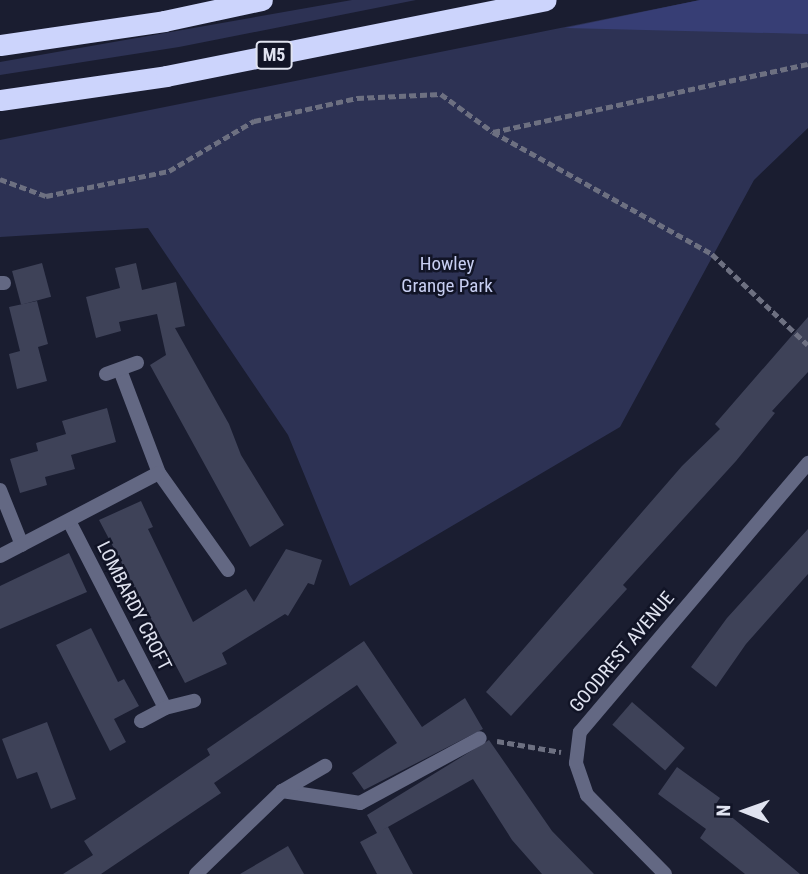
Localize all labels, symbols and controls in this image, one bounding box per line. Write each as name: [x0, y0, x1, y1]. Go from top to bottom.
road number: M5: [255, 40, 293, 70]
park label: Howley Grange Park: [401, 253, 493, 297]
street label: LOMBARDY CROFT: [92, 538, 176, 674]
street label: GOODREST AVENUE: [565, 587, 679, 717]
north arrow: [710, 776, 780, 846]
text: N: [712, 805, 735, 817]

